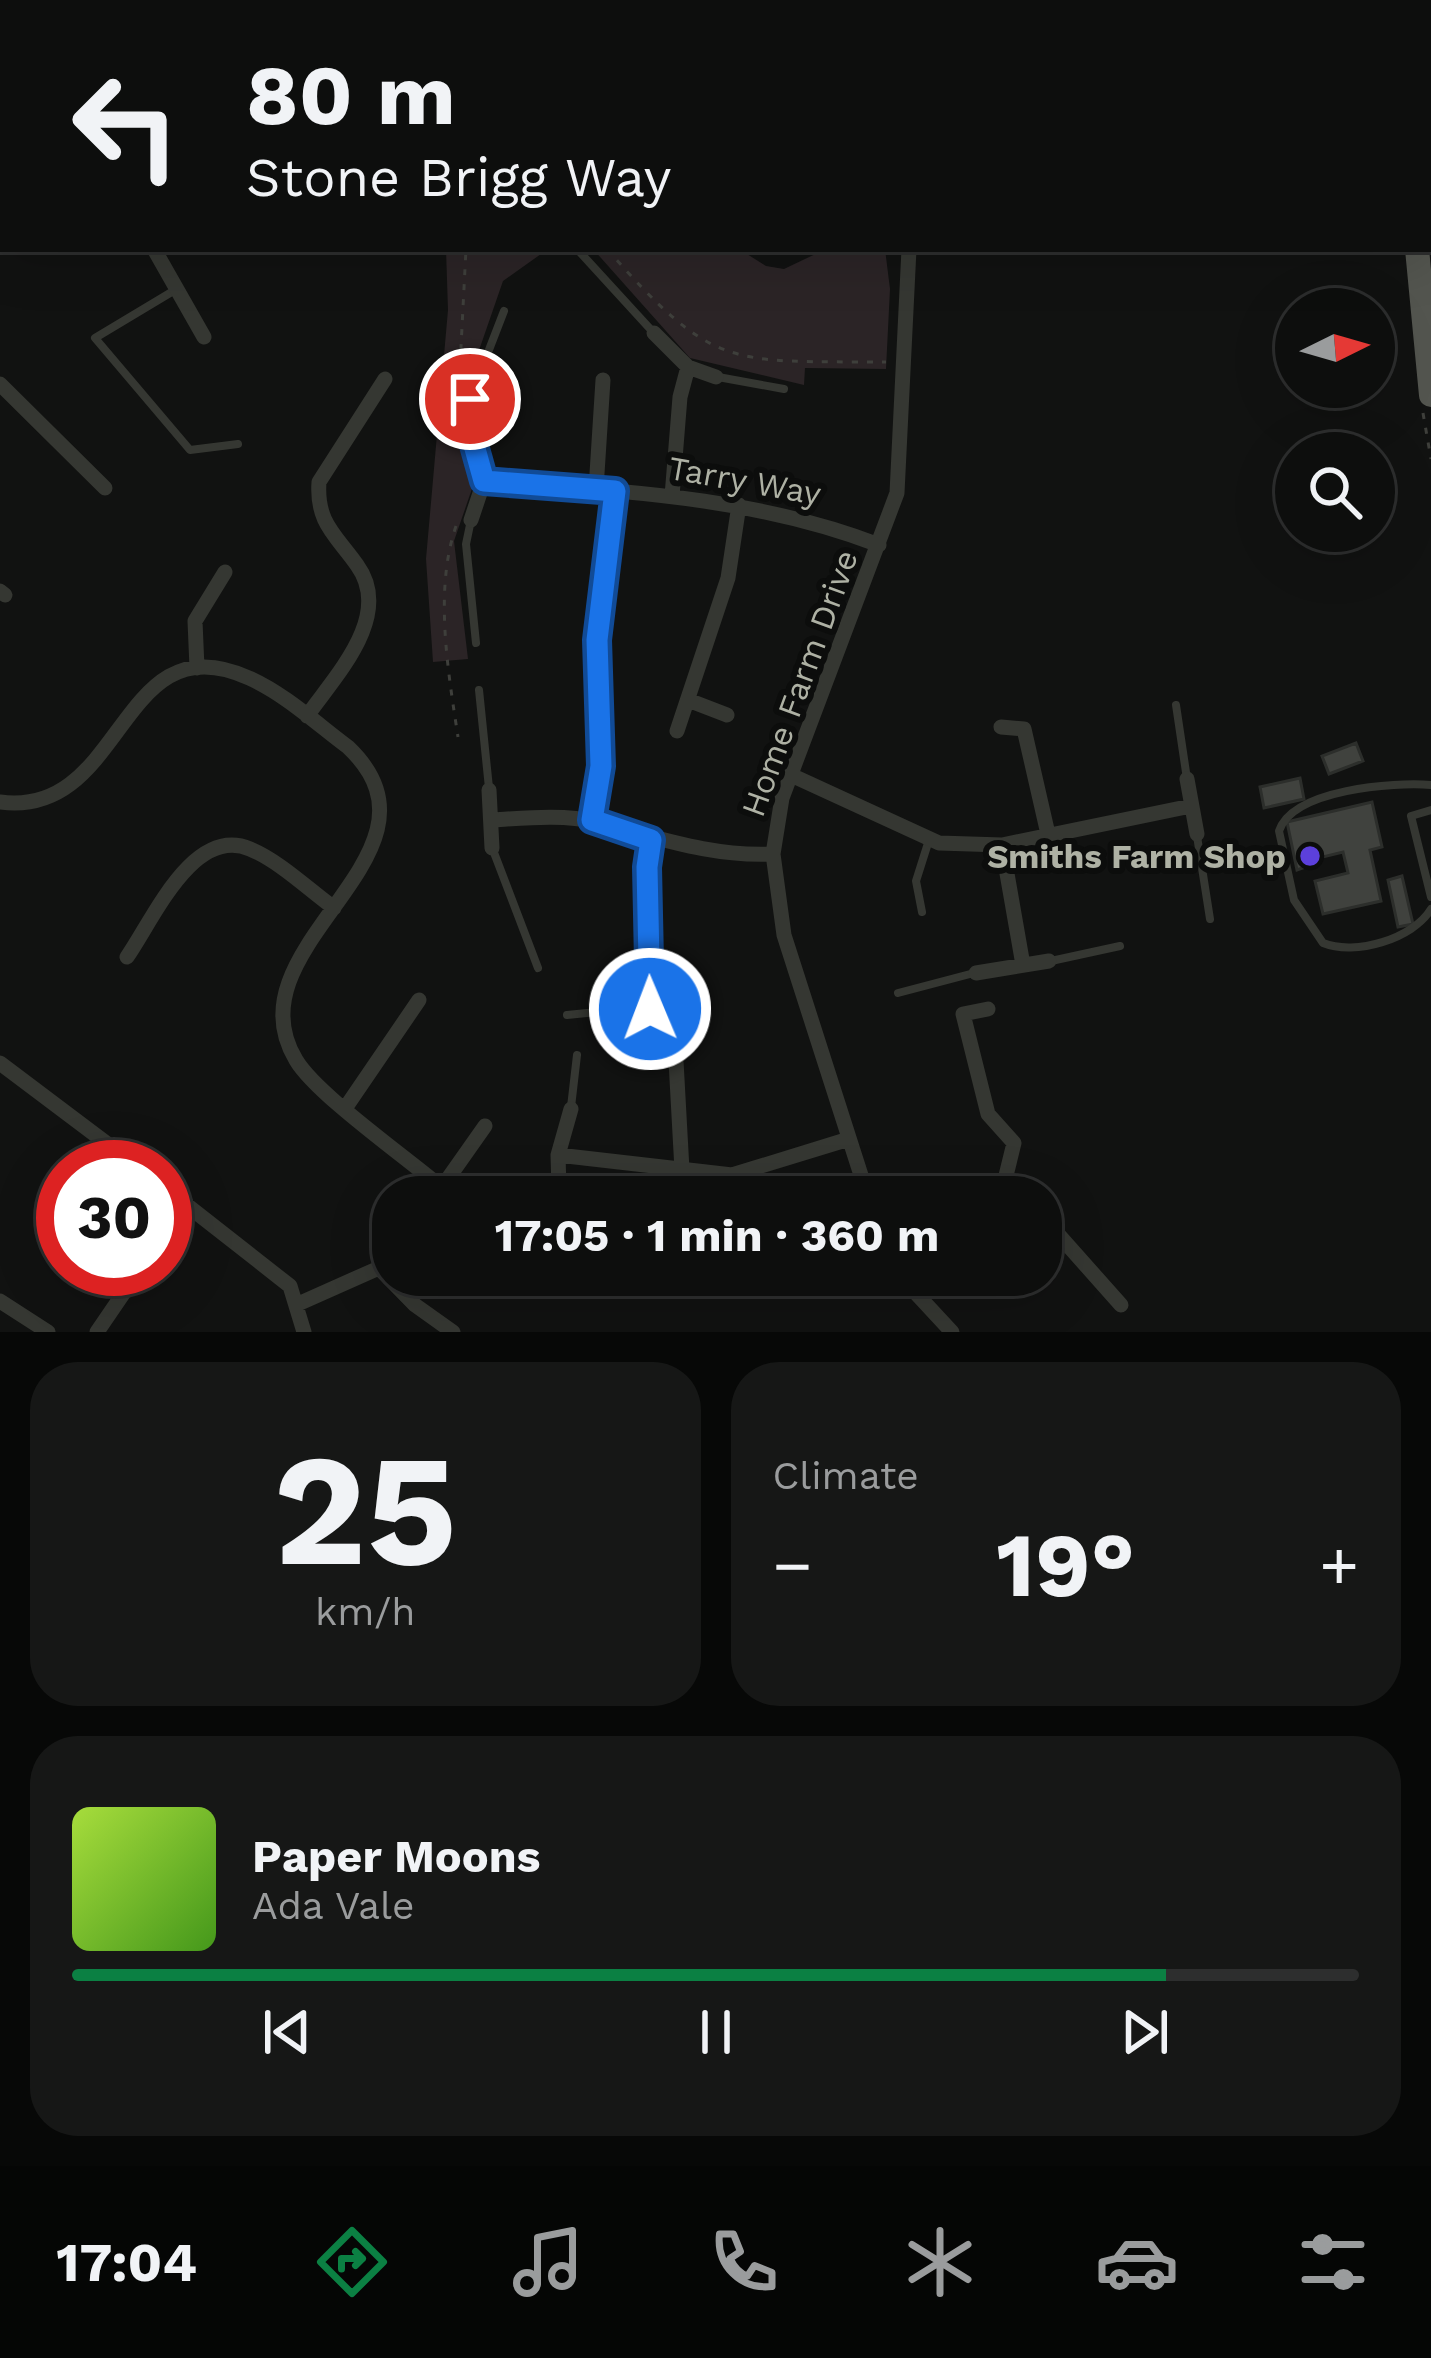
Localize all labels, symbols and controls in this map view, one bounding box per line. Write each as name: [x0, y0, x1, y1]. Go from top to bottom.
text: 80 m: [246, 46, 456, 144]
icon: left: [48, 48, 204, 204]
text: Stone Brigg Way: [246, 146, 671, 209]
north arrow: [1275, 288, 1395, 408]
map controls: [1275, 288, 1395, 552]
pin: [419, 348, 521, 450]
icon: arrive: [437, 366, 503, 432]
button: search: [1275, 432, 1395, 552]
street label: Tarry Way: [666, 448, 824, 513]
street label: Home Farm Drive: [733, 545, 866, 822]
place label: Smiths Farm Shop: [987, 837, 1286, 876]
marker: Smiths Farm Shop: [1297, 843, 1323, 869]
position arrow: [587, 946, 713, 1072]
speed limit sign: 30: [36, 1140, 192, 1296]
text: 17:05 · 1 min · 360 m: [495, 1209, 939, 1262]
text: 25: [273, 1419, 457, 1602]
text: Climate: [773, 1453, 919, 1498]
text: 19°: [996, 1512, 1135, 1618]
text: −: [773, 1527, 812, 1604]
text: +: [1319, 1527, 1359, 1604]
text: km/h: [315, 1589, 415, 1634]
text: Paper Moons: [252, 1830, 541, 1883]
text: Ada Vale: [252, 1883, 414, 1928]
icon: previous: [254, 1999, 320, 2065]
icon: pause: [683, 1999, 749, 2065]
icon: next: [1112, 1999, 1178, 2065]
icon: directions: [310, 2220, 394, 2304]
icon: music: [506, 2220, 590, 2304]
icon: phone: [702, 2220, 786, 2304]
icon: climate: [898, 2220, 982, 2304]
icon: car: [1095, 2220, 1179, 2304]
icon: filters: [1291, 2220, 1375, 2304]
text: 17:04: [56, 2231, 197, 2294]

